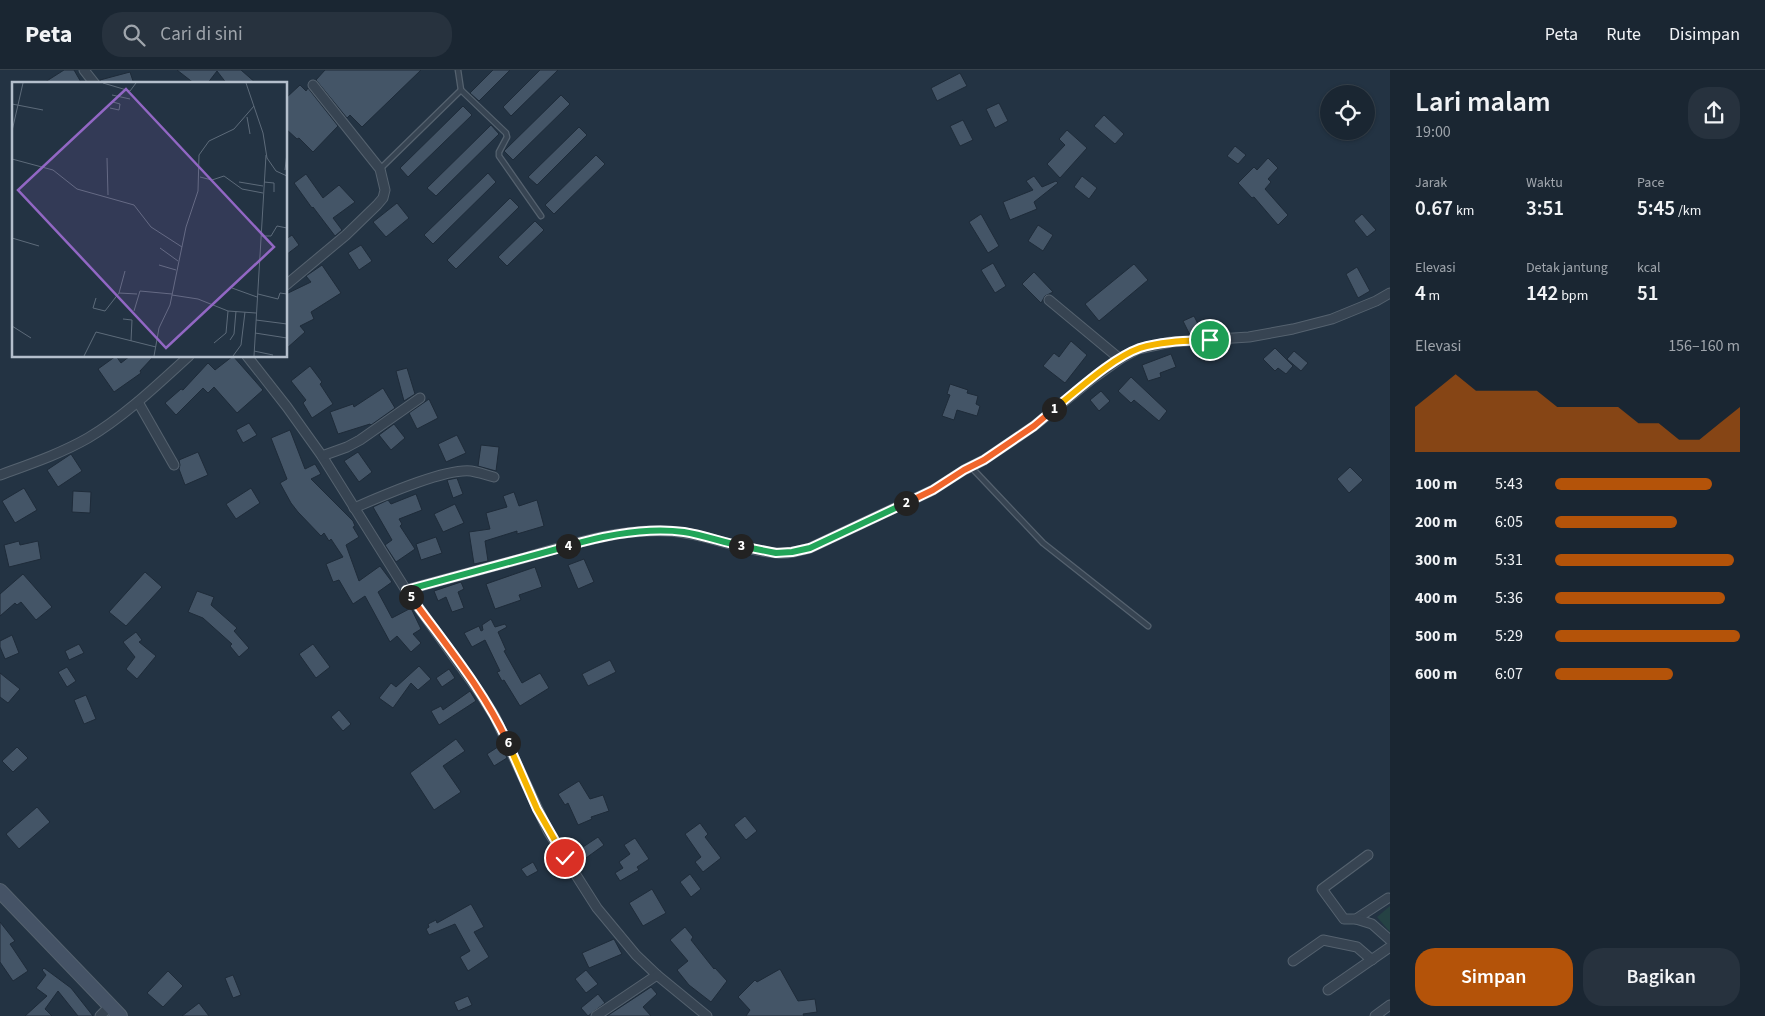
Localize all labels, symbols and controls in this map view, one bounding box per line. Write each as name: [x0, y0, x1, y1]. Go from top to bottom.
search box: [102, 12, 452, 57]
text: Peta: [25, 17, 72, 52]
icon: search: [120, 21, 148, 49]
text: Cari di sini: [160, 21, 243, 48]
text: Peta: [1545, 22, 1578, 47]
text: Rute: [1606, 22, 1641, 47]
text: Disimpan: [1669, 22, 1740, 47]
inset map: [12, 82, 288, 358]
text: Lari malam: [1415, 82, 1551, 122]
map controls: [1320, 85, 1375, 140]
button: locate: [1320, 85, 1375, 140]
button: share: [1688, 87, 1740, 139]
text: 19:00: [1415, 121, 1451, 143]
text: Jarak: [1415, 173, 1447, 193]
text: Waktu: [1526, 173, 1563, 193]
text: Pace: [1637, 173, 1664, 193]
text: 0.67: [1415, 193, 1453, 223]
text: 3:51: [1526, 193, 1564, 223]
text: 5:45: [1637, 193, 1675, 223]
text: km: [1453, 201, 1474, 221]
text: /km: [1675, 201, 1701, 221]
text: Elevasi: [1415, 258, 1456, 278]
text: Detak jantung: [1526, 258, 1608, 278]
text: kcal: [1637, 258, 1661, 278]
text: 4: [1415, 278, 1426, 308]
text: 142: [1526, 278, 1558, 308]
text: 51: [1637, 278, 1659, 308]
text: m: [1426, 286, 1440, 306]
text: bpm: [1558, 286, 1588, 306]
pin: [1189, 319, 1231, 361]
icon: arrive: [1196, 326, 1224, 354]
text: Elevasi: [1415, 335, 1461, 357]
text: 156–160 m: [1668, 335, 1740, 357]
pin: 1: [1042, 396, 1066, 422]
text: 1: [1051, 399, 1058, 419]
text: 100 m: [1415, 473, 1457, 495]
text: 5:43: [1495, 473, 1523, 495]
pin: 2: [894, 490, 918, 516]
text: 2: [903, 493, 910, 513]
text: 200 m: [1415, 511, 1457, 533]
text: 6:05: [1495, 511, 1523, 533]
pin: 4: [556, 534, 580, 558]
pin: 3: [728, 534, 754, 558]
text: 4: [565, 536, 572, 556]
text: 3: [738, 536, 745, 556]
text: 300 m: [1415, 549, 1457, 571]
text: 5:31: [1495, 549, 1523, 571]
pin: 5: [398, 584, 424, 610]
text: 5: [408, 587, 415, 607]
text: 400 m: [1415, 587, 1457, 609]
text: 5:36: [1495, 587, 1523, 609]
text: 500 m: [1415, 625, 1457, 647]
text: 5:29: [1495, 625, 1523, 647]
text: 600 m: [1415, 663, 1457, 685]
text: 6:07: [1495, 663, 1523, 685]
pin: 6: [496, 730, 520, 756]
text: 6: [505, 733, 512, 753]
pin: [544, 837, 586, 879]
icon: check: [551, 844, 579, 872]
button: Simpan: [1415, 948, 1573, 1006]
button: Bagikan: [1583, 948, 1740, 1006]

